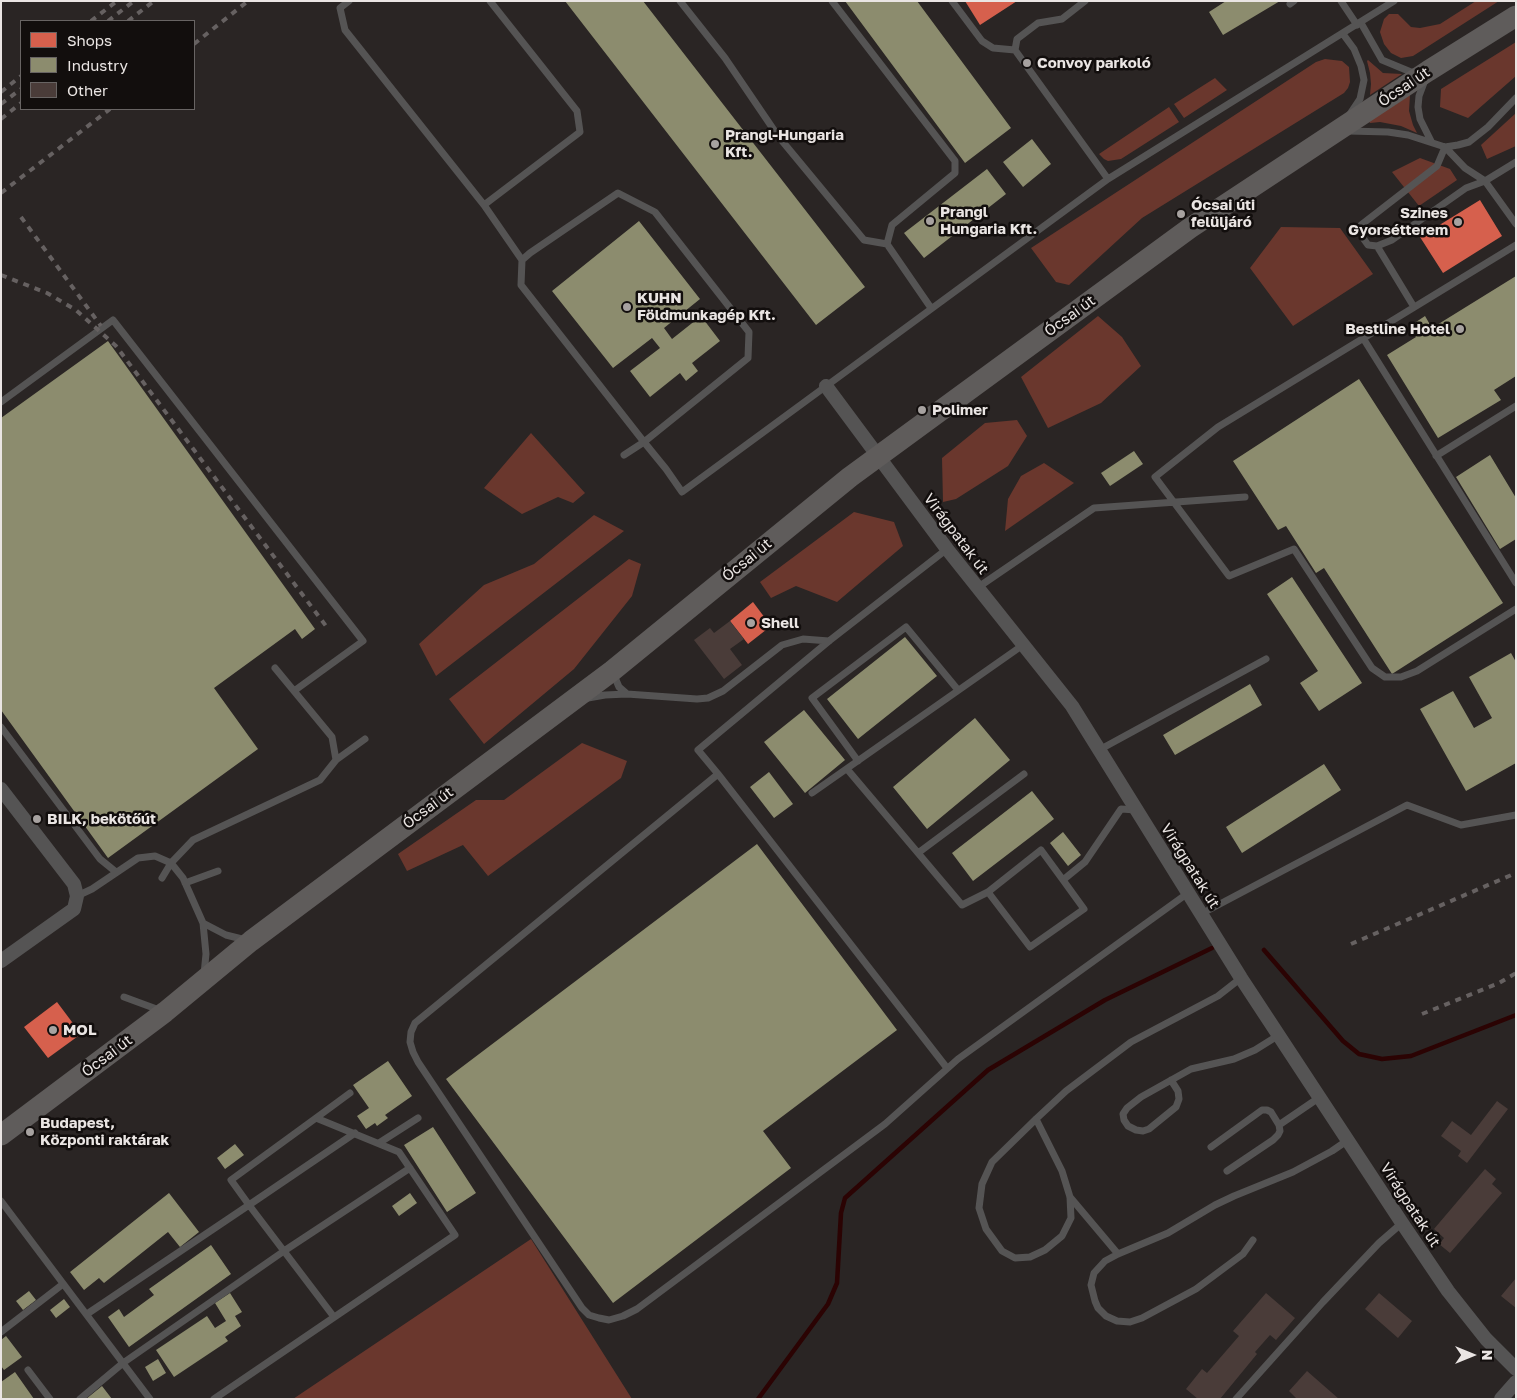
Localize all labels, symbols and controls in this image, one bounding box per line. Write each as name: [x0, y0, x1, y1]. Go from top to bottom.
legend: [20, 20, 195, 110]
text: Shops: [67, 31, 112, 49]
place label: Convoy parkoló: [1037, 54, 1151, 72]
text: Industry: [67, 56, 128, 74]
marker: Convoy parkoló: [1021, 57, 1033, 69]
street label: Ócsai út: [1375, 63, 1433, 111]
text: Other: [67, 81, 108, 99]
place label: Prangl-Hungaria Kft.: [725, 126, 844, 161]
marker: Prangl-Hungaria Kft.: [709, 138, 721, 150]
place label: Ócsai úti felüljáró: [1191, 196, 1255, 231]
place label: Prangl Hungaria Kft.: [940, 203, 1037, 238]
place label: Szines Gyorsétterem: [1348, 204, 1448, 239]
marker: Ócsai úti felüljáró: [1175, 208, 1187, 220]
marker: Prangl Hungaria Kft.: [924, 215, 936, 227]
marker: Szines Gyorsétterem: [1452, 216, 1464, 228]
place label: KUHN Földmunkagép Kft.: [637, 289, 776, 324]
street label: Ócsai út: [1041, 292, 1099, 340]
marker: KUHN Földmunkagép Kft.: [621, 301, 633, 313]
place label: Bestline Hotel: [1345, 320, 1450, 338]
marker: Bestline Hotel: [1454, 323, 1466, 335]
place label: Polimer: [932, 401, 988, 419]
marker: Polimer: [916, 404, 928, 416]
street label: Virágpatak út: [920, 490, 992, 578]
street label: Ócsai út: [719, 535, 775, 585]
place label: Shell: [761, 614, 799, 632]
marker: Shell: [745, 617, 757, 629]
street label: Ócsai út: [399, 783, 457, 833]
place label: BILK, bekötőút: [47, 810, 156, 828]
marker: BILK, bekötőút: [31, 813, 43, 825]
street label: Virágpatak út: [1157, 820, 1223, 912]
place label: MOL: [63, 1021, 96, 1039]
marker: MOL: [47, 1024, 59, 1036]
street label: Ócsai út: [78, 1031, 136, 1081]
place label: Budapest, Központi raktárak: [40, 1114, 169, 1149]
marker: Budapest, Központi raktárak: [24, 1126, 36, 1138]
street label: Virágpatak út: [1376, 1160, 1444, 1250]
north arrow: [1447, 1330, 1497, 1380]
text: N: [1479, 1350, 1496, 1360]

